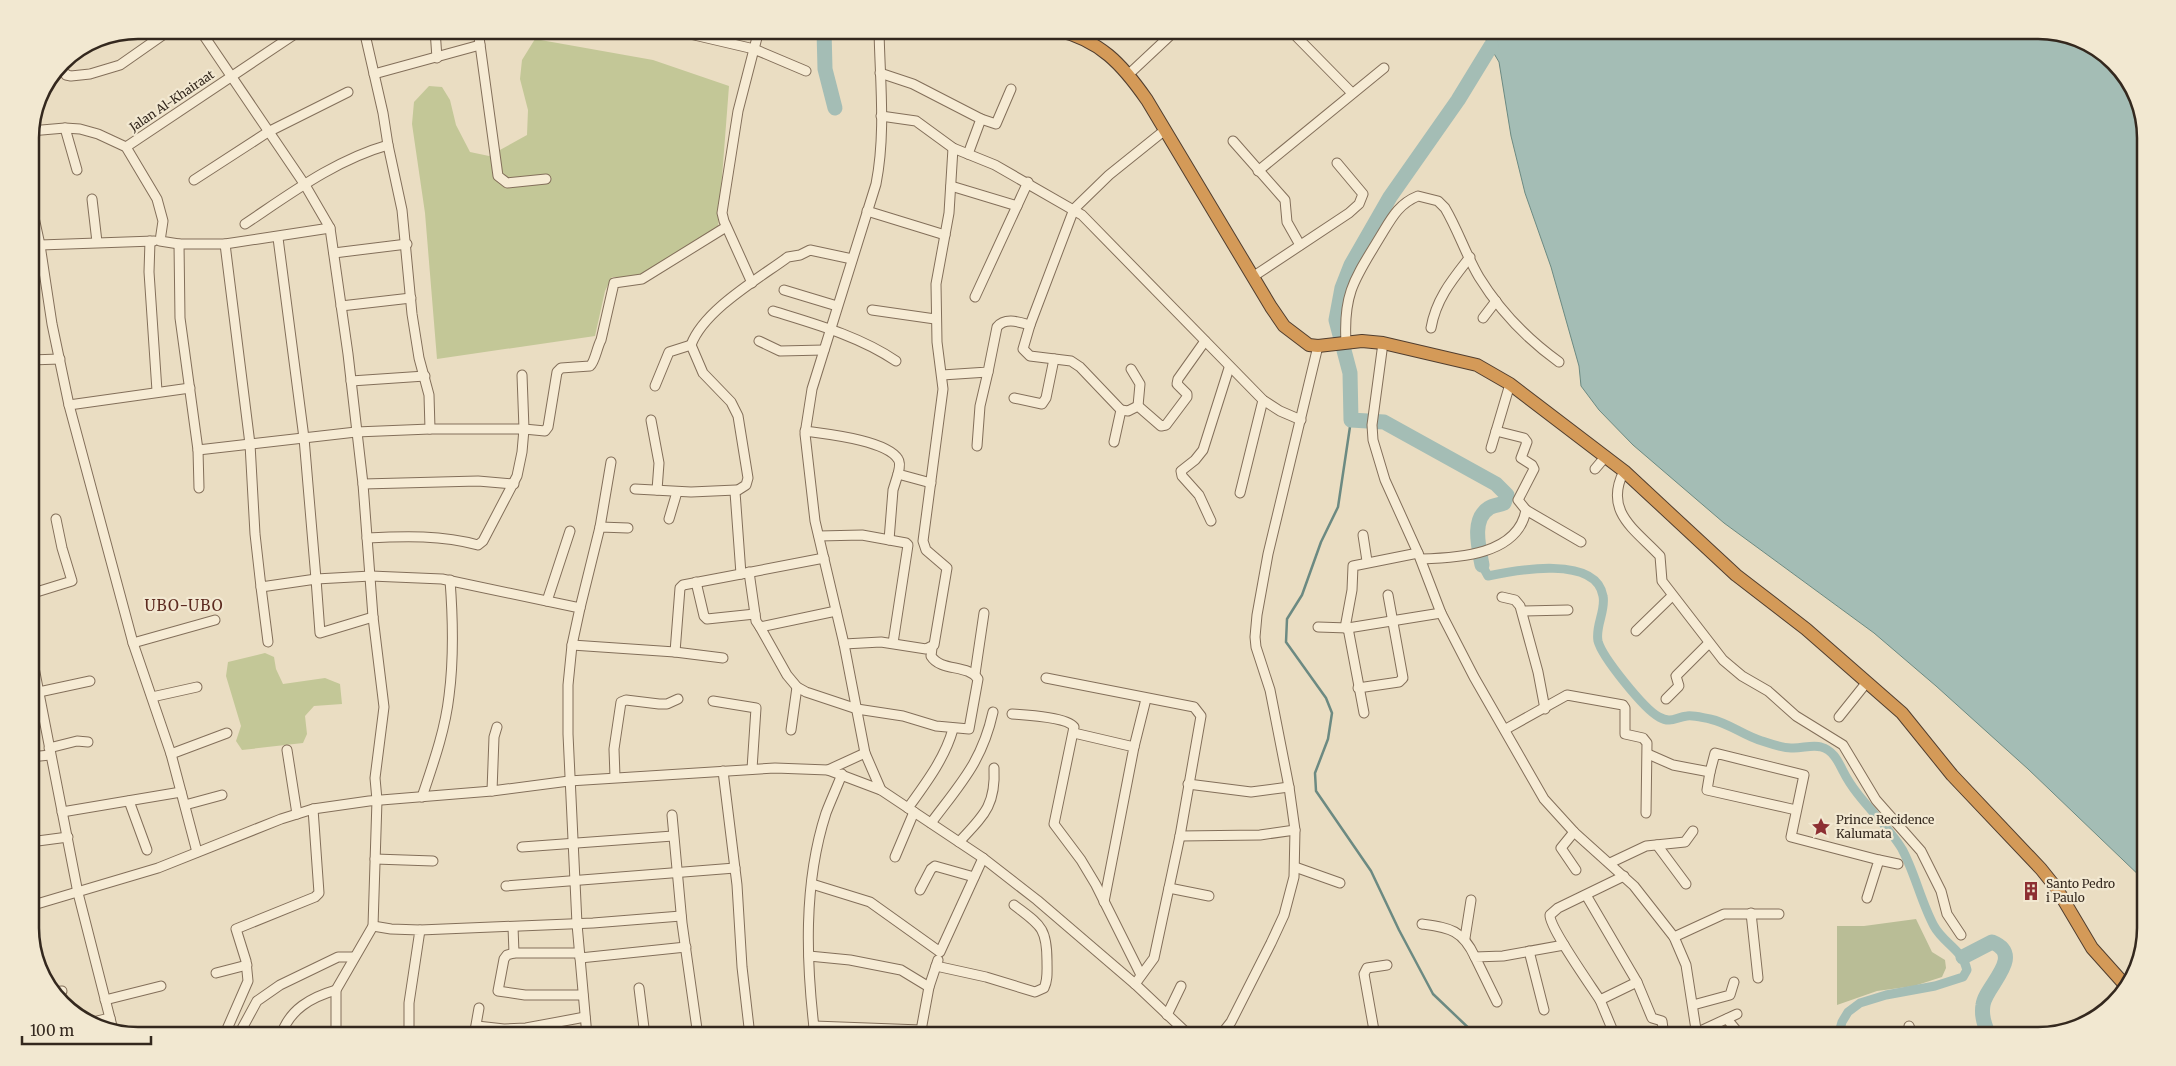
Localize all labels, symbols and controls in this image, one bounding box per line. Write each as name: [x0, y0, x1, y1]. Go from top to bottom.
street label: Jalan Al-Khairaat: [126, 67, 217, 135]
district label: UBO-UBO: [144, 596, 224, 615]
place label: Prince Recidence Kalumata: [1836, 812, 1934, 841]
place icon: Prince Recidence Kalumata: [1810, 816, 1832, 838]
place label: Santo Pedro i Paulo: [2046, 876, 2115, 905]
building icon: Santo Pedro i Paulo: [2020, 880, 2042, 902]
scale bar: [22, 1014, 151, 1046]
text: 100 m: [30, 1021, 74, 1040]

